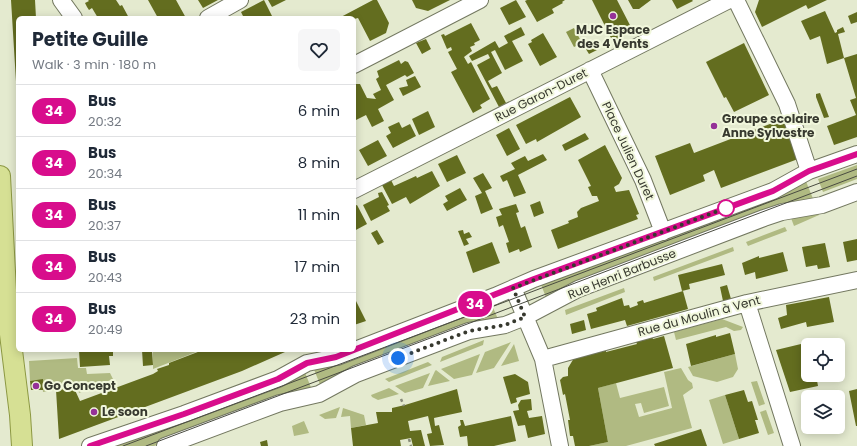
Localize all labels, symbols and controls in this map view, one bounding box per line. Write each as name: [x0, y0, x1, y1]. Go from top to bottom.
marker: MJC Espace des 4 Vents: [608, 11, 618, 21]
place label: MJC Espace des 4 Vents: [576, 21, 650, 52]
text: Petite Guille: [32, 26, 148, 53]
button: heart: [298, 29, 340, 71]
text: Walk · 3 min · 180 m: [32, 55, 156, 74]
street label: Rue Garon-Duret: [491, 64, 590, 125]
text: Bus: [88, 90, 116, 111]
street label: Place Julien Duret: [598, 99, 659, 203]
text: 6 min: [298, 100, 340, 121]
text: 34: [45, 101, 63, 121]
place label: Groupe scolaire Anne Sylvestre: [722, 110, 820, 141]
text: 20:32: [88, 112, 122, 131]
marker: Groupe scolaire Anne Sylvestre: [709, 121, 719, 131]
text: Bus: [88, 142, 116, 163]
text: 8 min: [298, 152, 340, 173]
text: 34: [45, 153, 63, 173]
text: 20:34: [88, 164, 122, 183]
text: Bus: [88, 194, 116, 215]
unlabelled marker: [717, 199, 735, 217]
text: 11 min: [298, 204, 340, 225]
text: 34: [45, 205, 63, 225]
text: 20:37: [88, 216, 121, 235]
street label: Rue Henri Barbusse: [565, 244, 678, 303]
text: Bus: [88, 246, 116, 267]
text: 17 min: [294, 256, 340, 277]
text: 34: [45, 257, 63, 277]
text: 20:43: [88, 268, 122, 287]
line badge: 34: [457, 291, 493, 317]
street label: Rue du Moulin à Vent: [636, 291, 762, 340]
text: 34: [466, 294, 484, 314]
text: Bus: [88, 298, 116, 319]
text: 23 min: [290, 308, 340, 329]
text: 34: [45, 309, 63, 329]
text: 20:49: [88, 320, 123, 339]
map controls: [801, 338, 845, 434]
button: locate: [801, 338, 845, 382]
your location: [388, 348, 408, 368]
place label: Go Concept: [44, 377, 116, 394]
marker: Go Concept: [31, 381, 41, 391]
button: layers: [801, 390, 845, 434]
place label: Le soon: [102, 403, 148, 420]
marker: Le soon: [89, 407, 99, 417]

